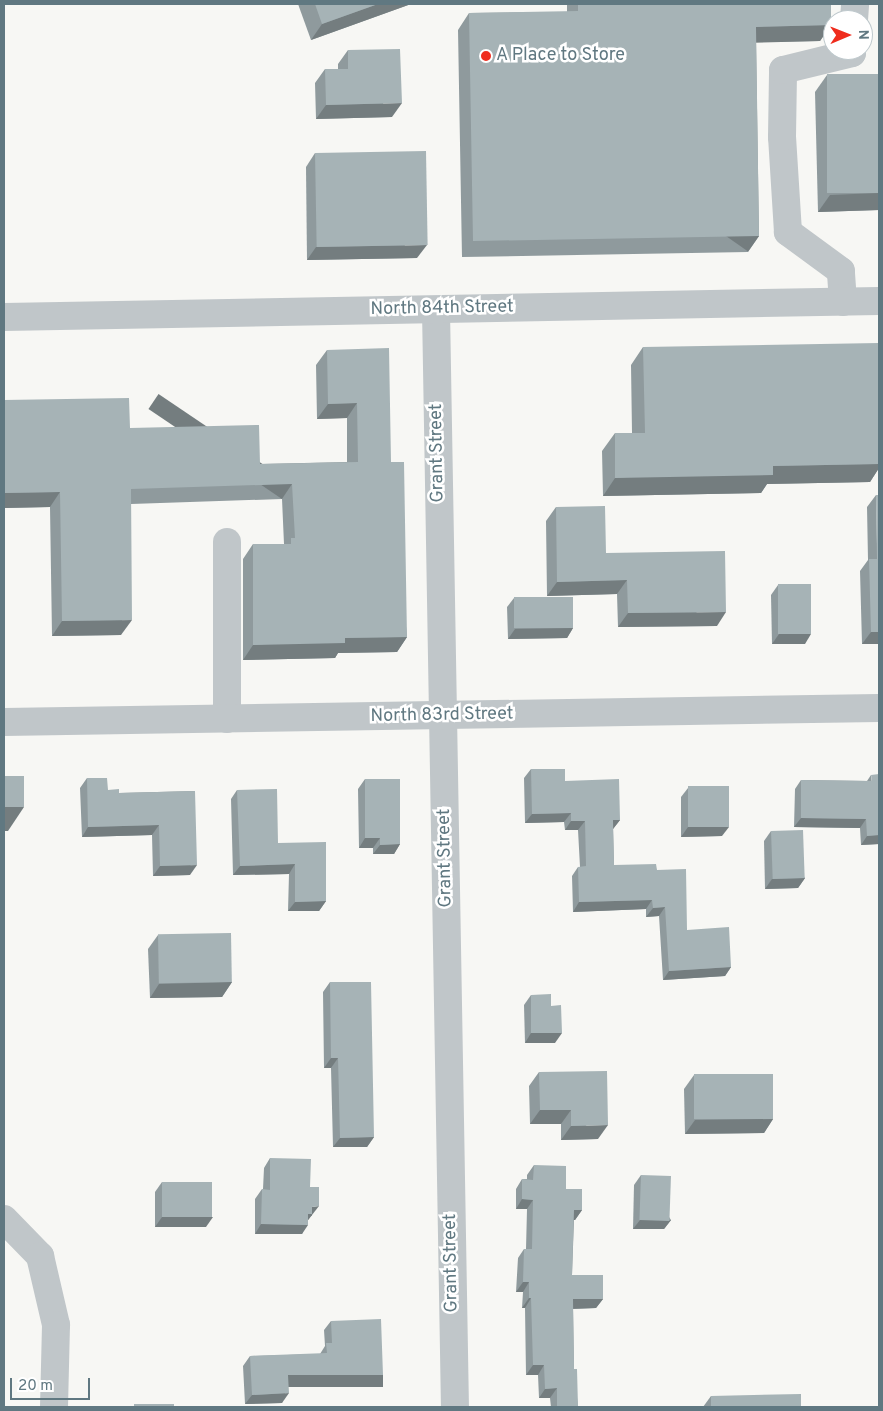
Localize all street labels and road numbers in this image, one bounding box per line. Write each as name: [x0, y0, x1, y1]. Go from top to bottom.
street label: North 84th Street: [370, 297, 514, 321]
street label: Grant Street: [426, 403, 450, 503]
street label: North 83rd Street: [370, 704, 514, 728]
street label: Grant Street: [434, 808, 458, 908]
street label: Grant Street: [440, 1213, 464, 1313]

